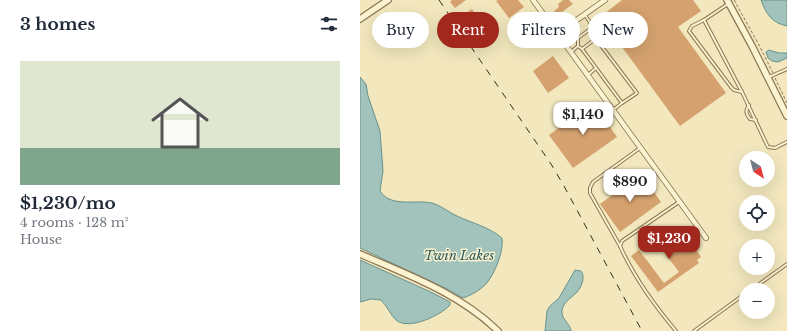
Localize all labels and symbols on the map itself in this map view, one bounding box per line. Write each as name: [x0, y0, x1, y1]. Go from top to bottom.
pin: $1,140: [550, 102, 616, 136]
north arrow: [739, 151, 775, 187]
pin: $890: [606, 169, 654, 203]
pin: $1,230: [636, 226, 702, 260]
water label: Twin Lakes: [424, 247, 494, 264]

